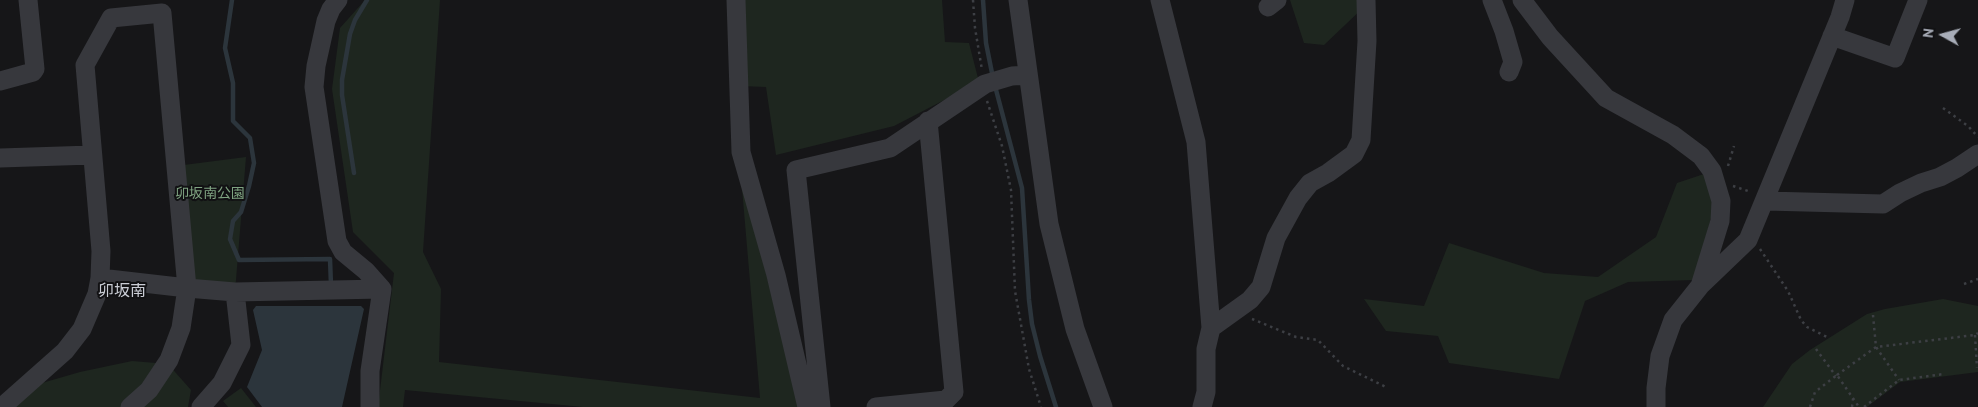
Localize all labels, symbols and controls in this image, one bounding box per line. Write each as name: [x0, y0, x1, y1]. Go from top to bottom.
north arrow: [1918, 10, 1968, 60]
text: N: [1919, 28, 1938, 39]
park label: 卯坂南公園: [175, 186, 245, 202]
district label: 卯坂南: [98, 281, 146, 301]

